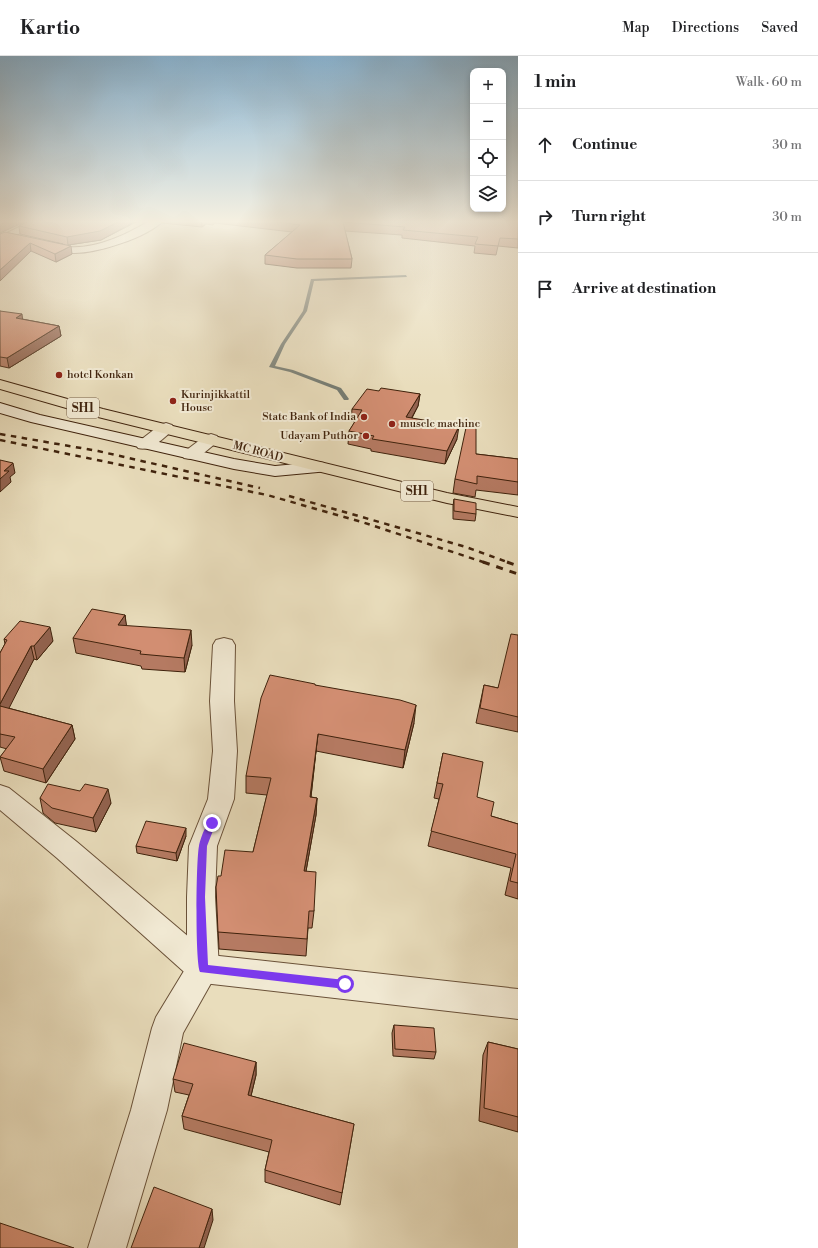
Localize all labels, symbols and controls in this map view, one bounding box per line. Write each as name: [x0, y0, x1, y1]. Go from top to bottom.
text: Kartio: [20, 16, 80, 40]
text: Map: [622, 19, 650, 37]
text: Directions: [672, 19, 739, 37]
text: Saved: [761, 19, 798, 37]
map controls: [470, 68, 506, 212]
button: +: [470, 68, 506, 104]
text: 1 min: [534, 71, 576, 93]
text: Walk · 60 m: [736, 74, 802, 90]
button: −: [470, 104, 506, 140]
icon: ahead: [534, 134, 556, 156]
text: Continue: [572, 135, 637, 154]
text: 30 m: [772, 137, 802, 153]
button: locate: [470, 140, 506, 176]
button: layers: [470, 176, 506, 212]
icon: right: [534, 206, 556, 228]
text: Turn right: [572, 207, 646, 226]
text: 30 m: [772, 209, 802, 225]
icon: arrive: [534, 278, 556, 300]
text: Arrive at destination: [572, 279, 716, 298]
place label: hotel Konkan: [67, 368, 134, 382]
marker: hotel Konkan: [54, 370, 64, 380]
place label: Kurinjikkattil House: [181, 388, 251, 415]
marker: Kurinjikkattil House: [168, 396, 178, 406]
road number: SH1: [67, 398, 99, 418]
place label: State Bank of India: [262, 410, 356, 424]
marker: State Bank of India: [359, 412, 369, 422]
place label: muscle machine: [400, 417, 481, 431]
marker: muscle machine: [387, 419, 397, 429]
place label: Udayam Puthor: [280, 429, 358, 443]
marker: Udayam Puthor: [361, 431, 371, 441]
street label: MC ROAD: [231, 439, 285, 466]
road number: SH1: [401, 481, 433, 501]
route end: [203, 814, 221, 832]
route start: [336, 975, 354, 993]

